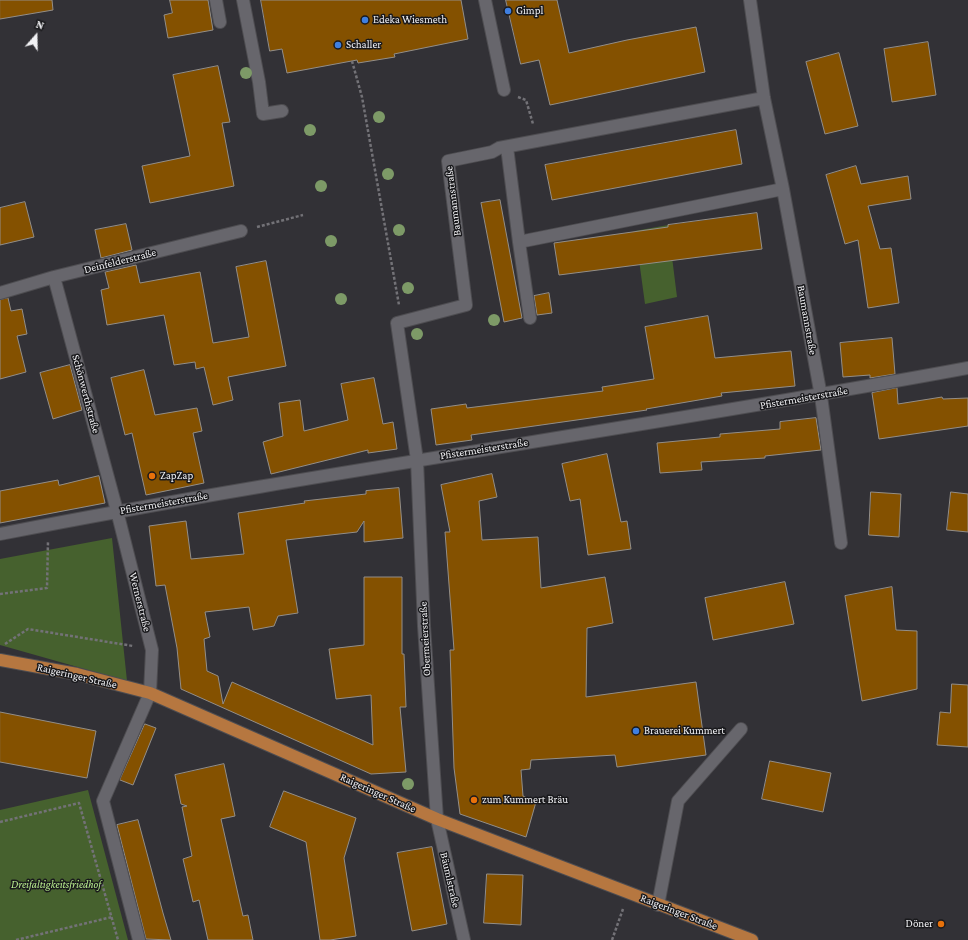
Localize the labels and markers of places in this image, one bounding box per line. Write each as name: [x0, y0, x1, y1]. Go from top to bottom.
place label: Gimpl: [516, 4, 543, 18]
marker: Gimpl: [503, 6, 513, 16]
place label: Edeka Wiesmeth: [373, 13, 447, 27]
marker: Edeka Wiesmeth: [360, 15, 370, 25]
place label: Schaller: [346, 38, 381, 52]
marker: Schaller: [333, 40, 343, 50]
place label: ZapZap: [160, 469, 193, 483]
marker: ZapZap: [147, 471, 157, 481]
place label: Brauerei Kummert: [644, 724, 725, 738]
marker: Brauerei Kummert: [631, 726, 641, 736]
place label: zum Kummert Bräu: [482, 793, 568, 807]
marker: zum Kummert Bräu: [469, 795, 479, 805]
place label: Döner: [906, 917, 933, 931]
marker: Döner: [936, 919, 946, 929]

